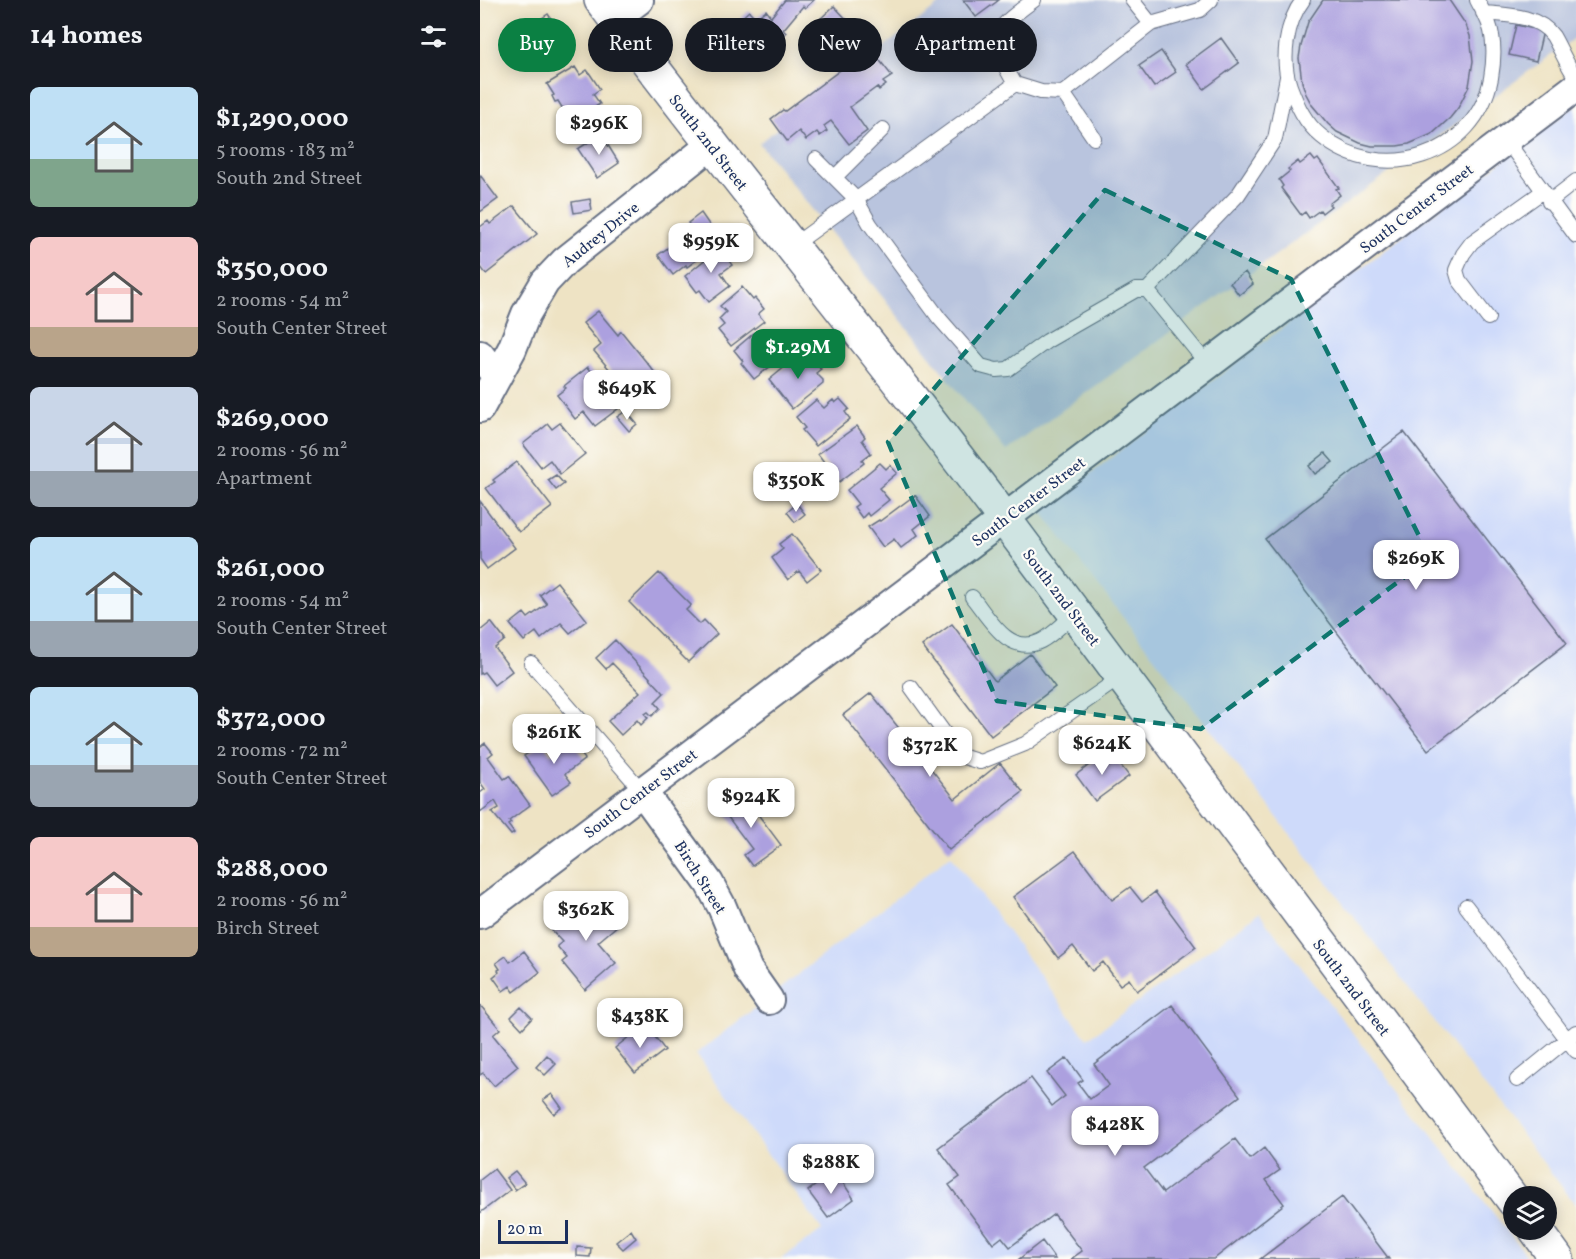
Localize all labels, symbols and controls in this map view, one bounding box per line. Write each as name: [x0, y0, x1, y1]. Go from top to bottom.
text: 14 homes: [30, 18, 143, 54]
chip: Buy: [498, 18, 576, 72]
chip: Rent: [588, 18, 673, 72]
chip: Filters: [685, 18, 786, 72]
chip: New: [798, 18, 882, 72]
chip: Apartment: [894, 18, 1037, 72]
icon: filters: [417, 20, 450, 53]
street label: South 2nd Street: [663, 90, 752, 196]
text: $1,290,000: [216, 101, 349, 137]
pin: $296K: [557, 105, 641, 156]
text: $296K: [570, 110, 628, 138]
icon: home: [78, 111, 150, 183]
text: 5 rooms · 183 m²: [216, 137, 355, 165]
street label: South Center Street: [1356, 159, 1479, 260]
text: South 2nd Street: [216, 165, 362, 193]
street label: Audrey Drive: [558, 198, 645, 274]
pin: $959K: [669, 223, 753, 274]
text: $959K: [682, 228, 740, 256]
text: $350,000: [216, 251, 328, 287]
icon: home: [78, 261, 150, 333]
text: 2 rooms · 54 m²: [216, 287, 349, 315]
text: South Center Street: [216, 315, 387, 343]
pin: $1.29M: [749, 329, 847, 380]
text: $1.29M: [765, 334, 831, 362]
pin: $649K: [585, 370, 669, 421]
text: $649K: [598, 375, 657, 403]
text: $269,000: [216, 401, 329, 437]
icon: home: [78, 411, 150, 483]
text: 2 rooms · 56 m²: [216, 437, 347, 465]
street label: South Center Street: [968, 452, 1091, 553]
pin: $350K: [754, 462, 838, 513]
text: Apartment: [216, 465, 312, 493]
text: $350K: [767, 467, 825, 495]
pin: $269K: [1374, 540, 1458, 591]
street label: South 2nd Street: [1016, 545, 1105, 652]
text: $269K: [1387, 545, 1445, 573]
text: $261,000: [216, 551, 325, 587]
icon: home: [78, 561, 150, 633]
text: 2 rooms · 54 m²: [216, 587, 349, 615]
text: South Center Street: [216, 615, 387, 643]
text: $372,000: [216, 701, 326, 737]
icon: home: [78, 711, 150, 783]
pin: $261K: [512, 714, 596, 765]
text: $261K: [526, 719, 582, 747]
pin: $624K: [1060, 725, 1144, 776]
pin: $372K: [888, 727, 972, 778]
text: $624K: [1073, 730, 1131, 758]
text: $372K: [902, 732, 958, 760]
text: 2 rooms · 72 m²: [216, 737, 348, 765]
street label: South Center Street: [580, 744, 703, 845]
text: South Center Street: [216, 765, 387, 793]
pin: $924K: [709, 778, 793, 829]
text: $924K: [722, 783, 780, 811]
street label: Birch Street: [668, 837, 731, 919]
text: $288,000: [216, 851, 328, 887]
icon: home: [78, 861, 150, 933]
text: 2 rooms · 56 m²: [216, 887, 347, 915]
pin: $362K: [544, 891, 628, 942]
text: $362K: [557, 896, 615, 924]
text: Birch Street: [216, 915, 320, 943]
street label: South 2nd Street: [1306, 935, 1395, 1042]
pin: $438K: [598, 998, 682, 1049]
text: $438K: [611, 1003, 669, 1031]
pin: $428K: [1073, 1106, 1157, 1157]
text: $428K: [1085, 1111, 1145, 1139]
pin: $288K: [789, 1144, 873, 1195]
text: $288K: [802, 1149, 860, 1177]
map controls: [1503, 1186, 1557, 1240]
button: layers: [1503, 1186, 1557, 1240]
scale bar: [498, 1217, 568, 1244]
text: 20 m: [507, 1219, 542, 1241]

